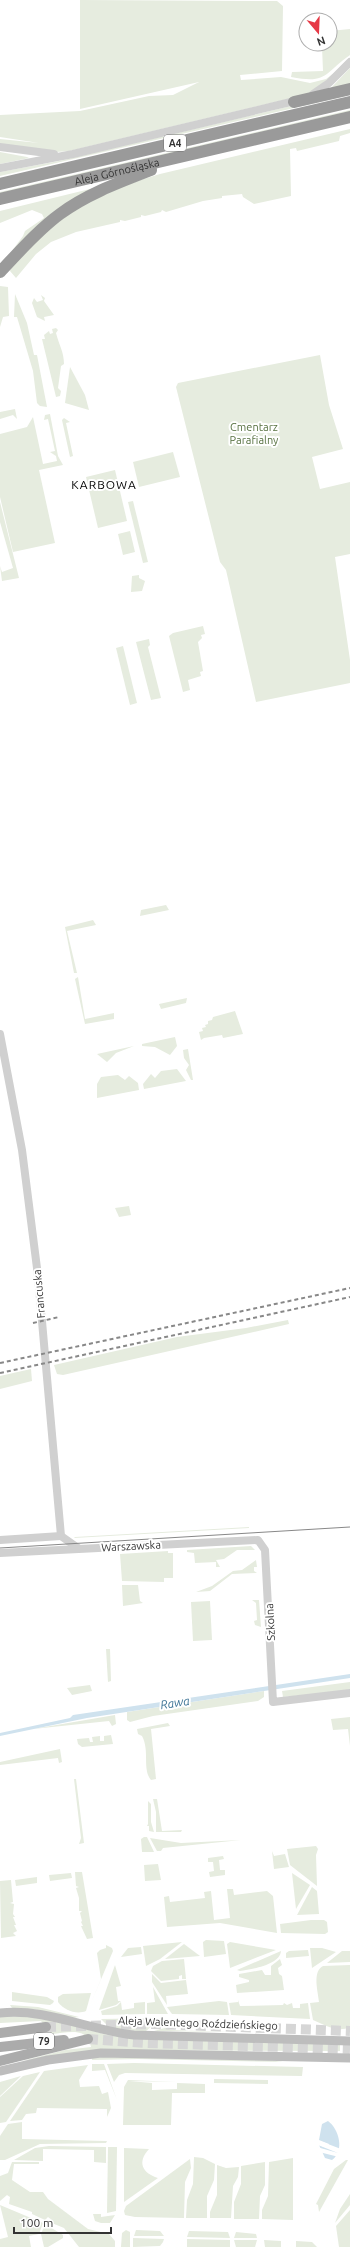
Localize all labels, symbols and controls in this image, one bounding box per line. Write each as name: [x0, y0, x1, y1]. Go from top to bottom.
north arrow: [298, 12, 338, 52]
text: N: [315, 34, 327, 48]
road number: A4: [164, 135, 186, 151]
street label: Aleja Górnośląska: [73, 156, 161, 187]
park label: Cmentarz Parafialny: [230, 421, 279, 446]
district label: KARBOWA: [71, 478, 137, 491]
street label: Francuska: [31, 1269, 47, 1319]
street label: Warszawska: [101, 1538, 161, 1554]
street label: Szkolna: [263, 1603, 277, 1641]
water label: Rawa: [159, 1694, 191, 1711]
street label: Aleja Walentego Roździeńskiego: [118, 2014, 278, 2032]
road number: 79: [34, 2033, 54, 2049]
scale bar: [14, 2209, 111, 2235]
text: 100 m: [20, 2216, 53, 2229]

